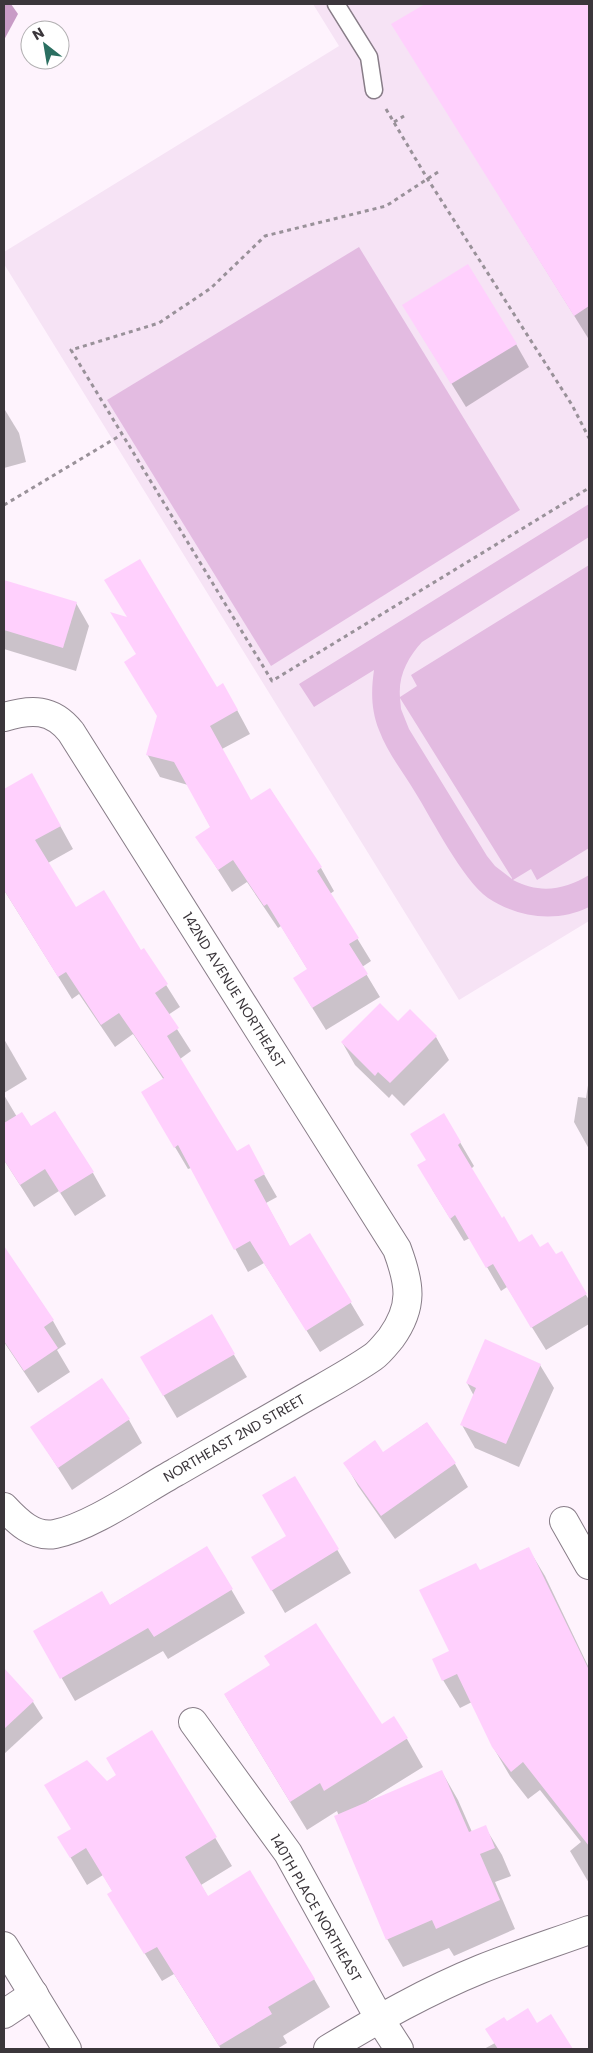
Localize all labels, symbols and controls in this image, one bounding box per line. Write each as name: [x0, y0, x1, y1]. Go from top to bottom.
north arrow: [20, 20, 70, 70]
text: N: [29, 23, 48, 45]
street label: 142ND AVENUE NORTHEAST: [178, 908, 290, 1072]
street label: NORTHEAST 2ND STREET: [159, 1389, 309, 1487]
street label: 140TH PLACE NORTHEAST: [265, 1830, 367, 1986]

